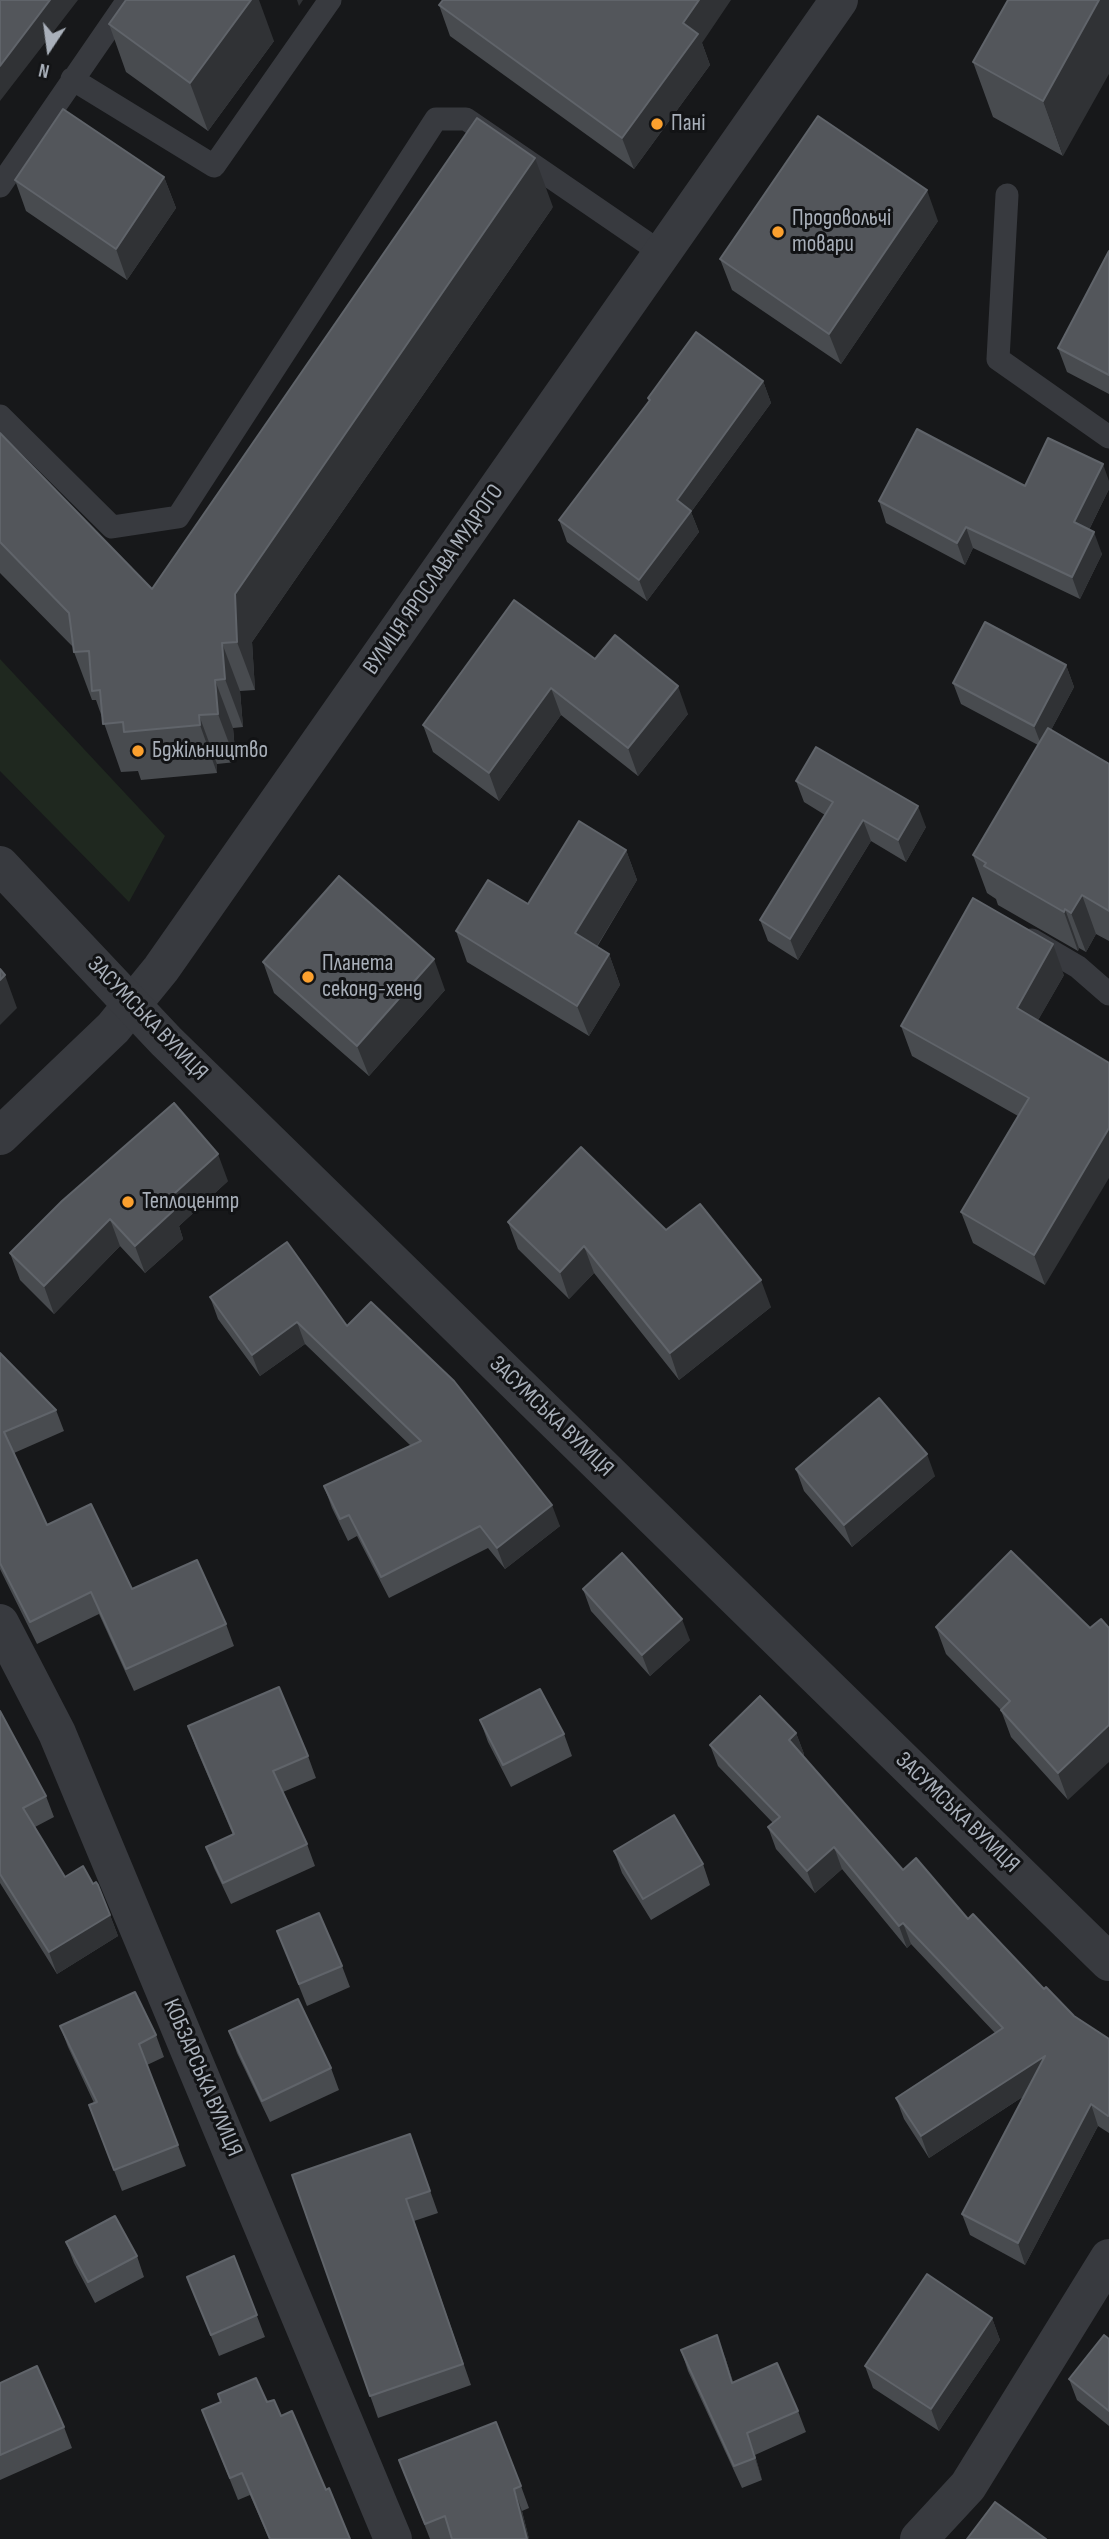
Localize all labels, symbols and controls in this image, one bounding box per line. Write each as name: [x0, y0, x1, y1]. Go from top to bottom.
north arrow: [14, 14, 84, 84]
text: N: [37, 58, 52, 82]
place label: Пані: [671, 110, 705, 138]
marker: Пані: [649, 116, 665, 132]
place label: Продовольчі товари: [792, 205, 891, 259]
marker: Продовольчі товари: [770, 224, 786, 240]
street label: ВУЛИЦЯ ЯРОСЛАВА МУДРОГО: [358, 480, 510, 680]
place label: Бджільництво: [152, 737, 268, 765]
marker: Бджільництво: [130, 743, 146, 759]
place label: Планета секонд-хенд: [322, 950, 423, 1004]
street label: ЗАСУМСЬКА ВУЛИЦЯ: [81, 951, 213, 1087]
marker: Планета секонд-хенд: [300, 969, 316, 985]
place label: Теплоцентр: [142, 1188, 239, 1216]
marker: Теплоцентр: [120, 1194, 136, 1210]
street label: ЗАСУМСЬКА ВУЛИЦЯ: [483, 1351, 619, 1483]
street label: ЗАСУМСЬКА ВУЛИЦЯ: [889, 1747, 1025, 1879]
street label: КОБЗАРСЬКА ВУЛИЦЯ: [156, 1995, 248, 2161]

